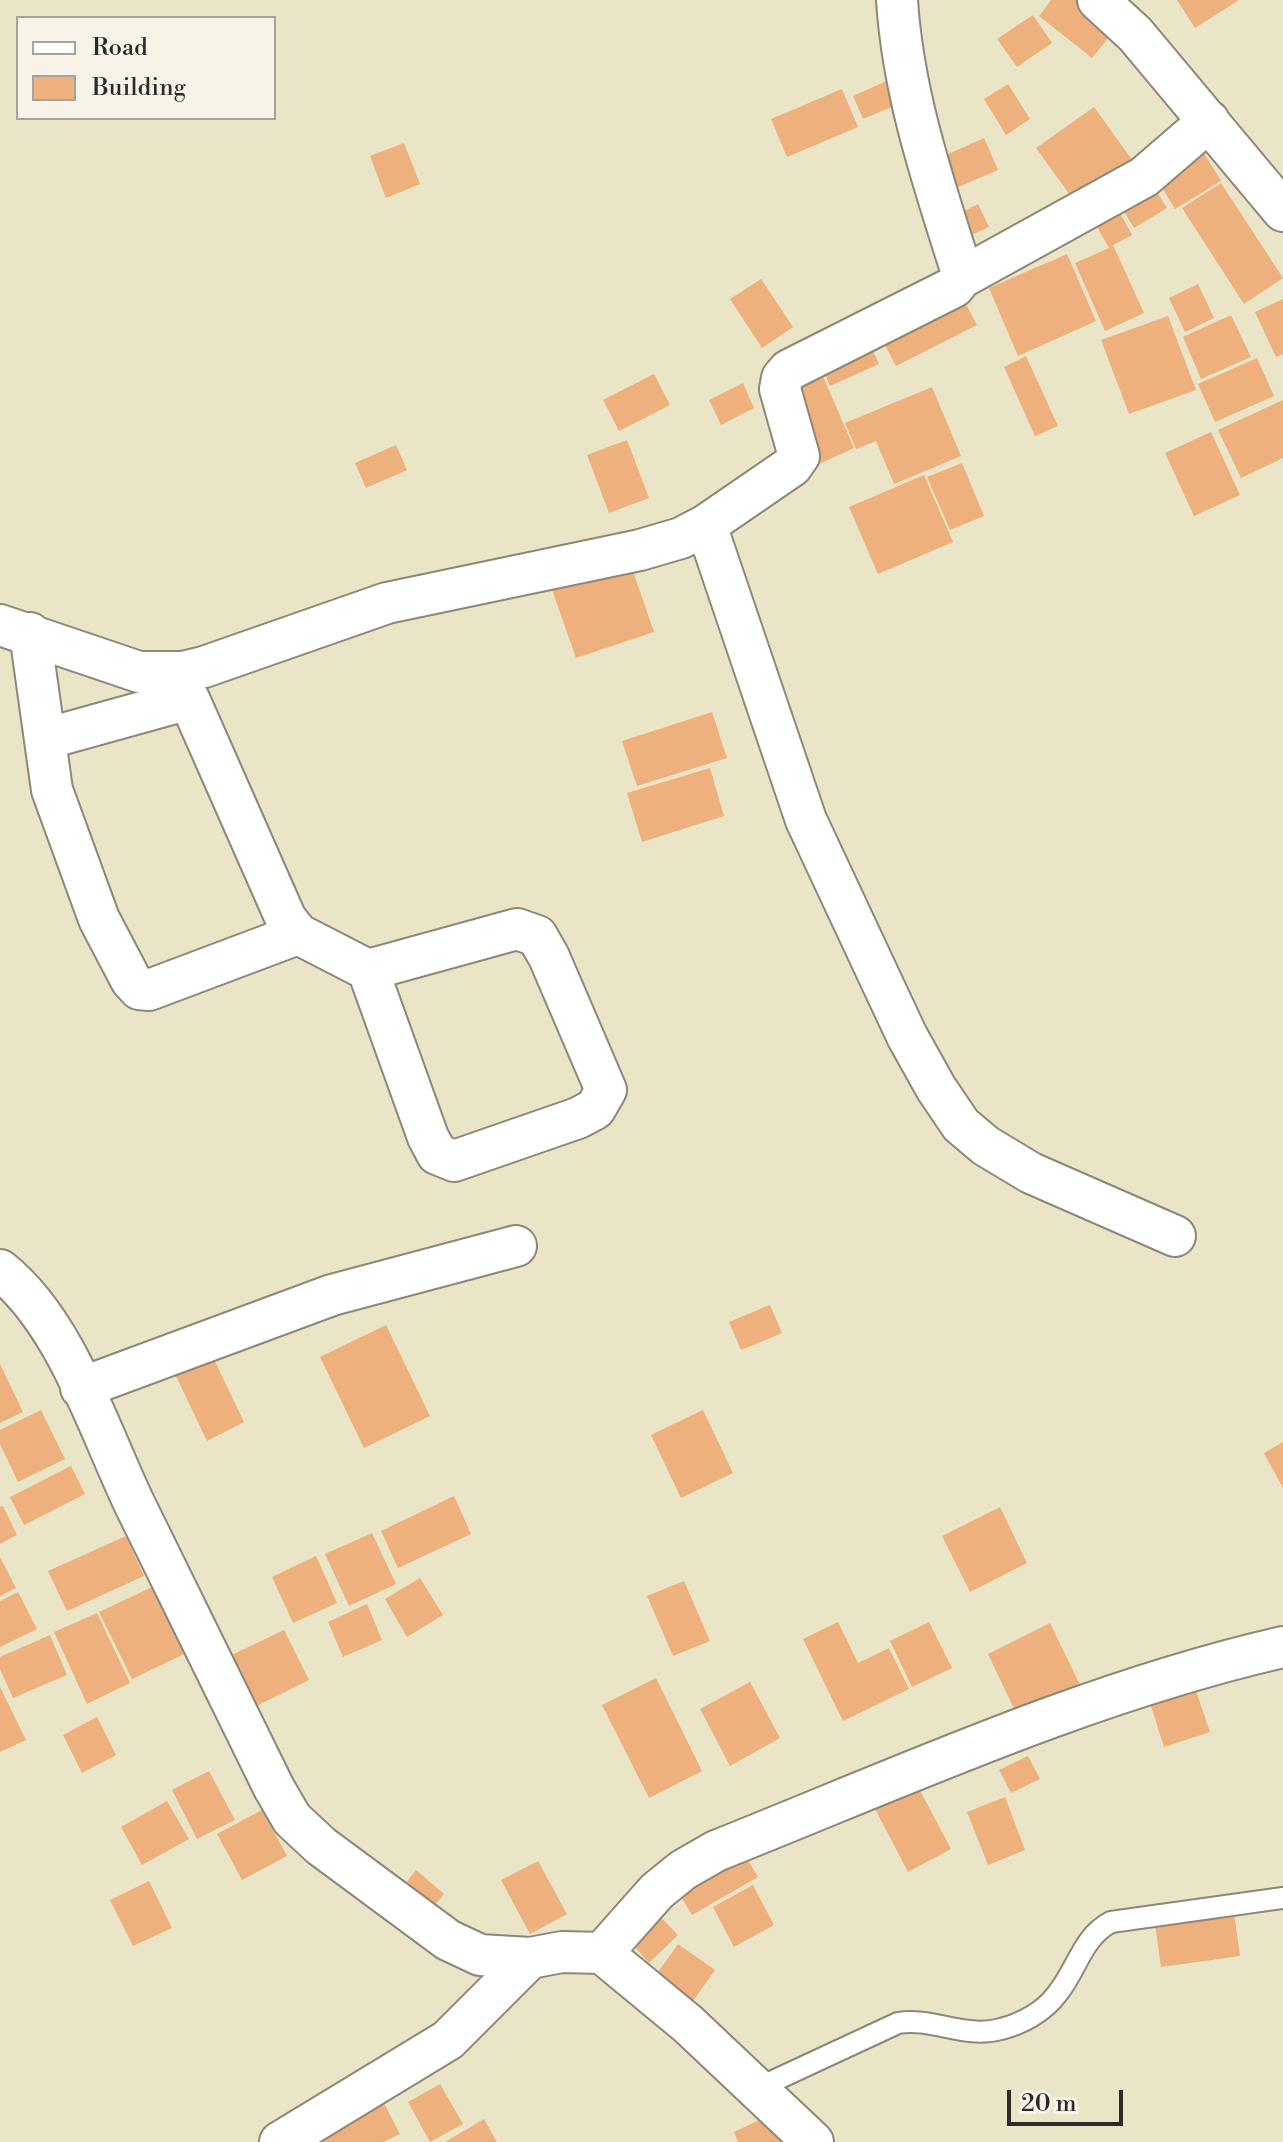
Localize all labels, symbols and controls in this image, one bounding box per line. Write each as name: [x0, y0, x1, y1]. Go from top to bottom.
legend: [16, 16, 276, 120]
text: Road: [92, 33, 148, 63]
text: Building: [92, 73, 186, 103]
scale bar: [1011, 2074, 1127, 2124]
text: 20 m: [1021, 2089, 1077, 2119]

